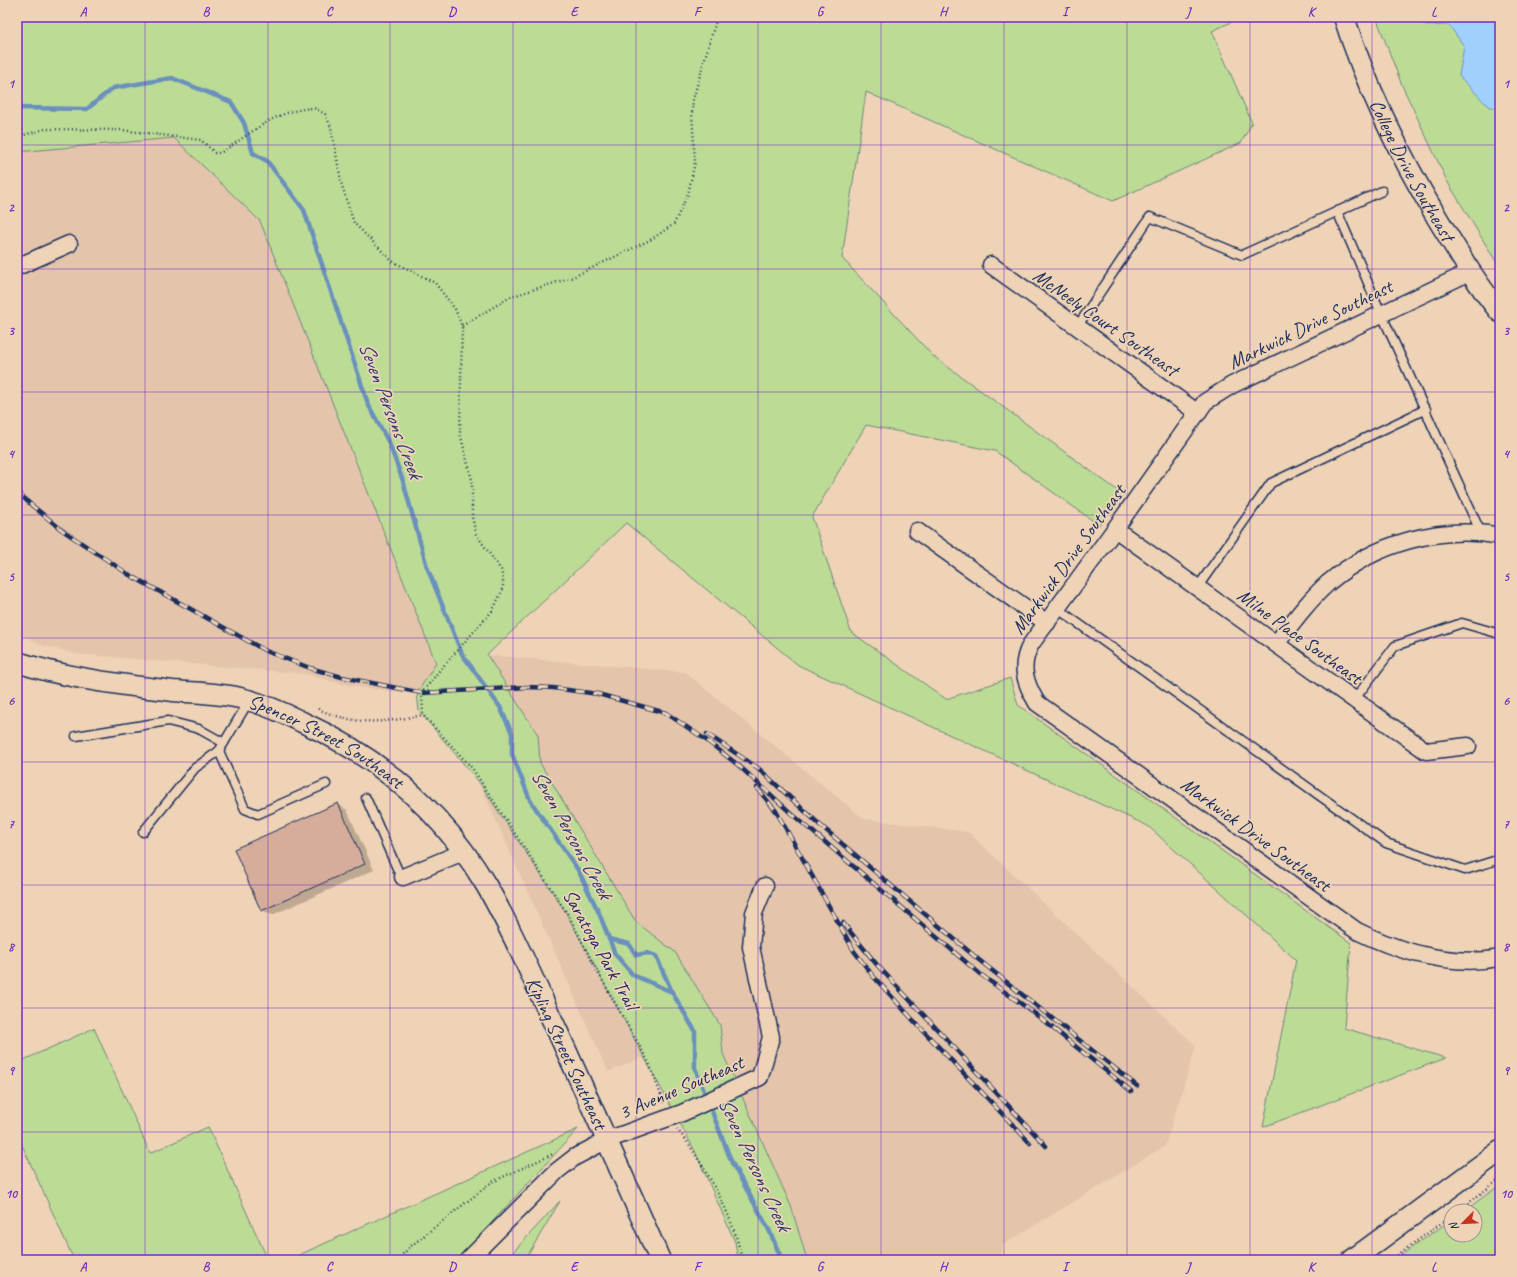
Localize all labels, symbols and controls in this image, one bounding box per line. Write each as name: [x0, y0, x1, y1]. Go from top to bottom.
text: A: [80, 4, 88, 20]
text: B: [203, 4, 211, 20]
text: C: [326, 4, 334, 20]
text: D: [448, 4, 457, 20]
text: E: [571, 4, 580, 20]
text: F: [694, 4, 703, 20]
text: G: [817, 4, 825, 20]
text: H: [939, 4, 949, 20]
text: I: [1062, 4, 1071, 20]
text: J: [1185, 4, 1192, 20]
text: K: [1308, 4, 1318, 20]
text: L: [1431, 4, 1438, 20]
text: 1: [8, 76, 16, 92]
text: 1: [1503, 76, 1511, 92]
street label: College Drive Southeast: [1364, 96, 1462, 249]
text: 2: [8, 200, 15, 216]
text: 2: [1503, 200, 1510, 216]
street label: McNeely Court Southeast: [1028, 263, 1186, 384]
street label: Markwick Drive Southeast: [1224, 273, 1398, 375]
text: 3: [8, 323, 15, 339]
text: 3: [1503, 323, 1510, 339]
water label: Seven Persons Creek: [353, 338, 430, 485]
text: 4: [8, 446, 16, 462]
text: 4: [1503, 446, 1511, 462]
street label: Markwick Drive Southeast: [1006, 478, 1133, 639]
text: 5: [8, 569, 15, 585]
text: 5: [1503, 569, 1510, 585]
street label: Milne Place Southeast: [1232, 583, 1369, 691]
street label: Spencer Street Southeast: [245, 689, 411, 796]
text: 6: [8, 693, 15, 709]
text: 6: [1503, 693, 1510, 709]
water label: Seven Persons Creek: [526, 765, 620, 906]
street label: Markwick Drive Southeast: [1176, 772, 1337, 899]
text: 7: [8, 816, 15, 832]
text: 7: [1503, 816, 1510, 832]
street label: Saratoga Park Trail: [557, 885, 646, 1017]
text: 8: [8, 939, 16, 955]
text: 8: [1503, 939, 1511, 955]
street label: Kipling Street Southeast: [520, 973, 614, 1136]
street label: 3 Avenue Southeast: [615, 1049, 749, 1125]
text: 9: [8, 1063, 15, 1079]
text: 9: [1503, 1063, 1510, 1079]
water label: Seven Persons Creek: [713, 1093, 799, 1238]
text: 10: [5, 1186, 18, 1202]
text: 10: [1500, 1186, 1513, 1202]
north arrow: [1443, 1203, 1483, 1243]
text: N: [1445, 1219, 1462, 1233]
text: A: [80, 1259, 88, 1275]
text: B: [203, 1259, 211, 1275]
text: C: [326, 1259, 334, 1275]
text: D: [448, 1259, 457, 1275]
text: E: [571, 1259, 580, 1275]
text: F: [694, 1259, 703, 1275]
text: G: [817, 1259, 825, 1275]
text: H: [939, 1259, 949, 1275]
text: I: [1062, 1259, 1071, 1275]
text: J: [1185, 1259, 1192, 1275]
text: K: [1308, 1259, 1318, 1275]
text: L: [1431, 1259, 1438, 1275]

